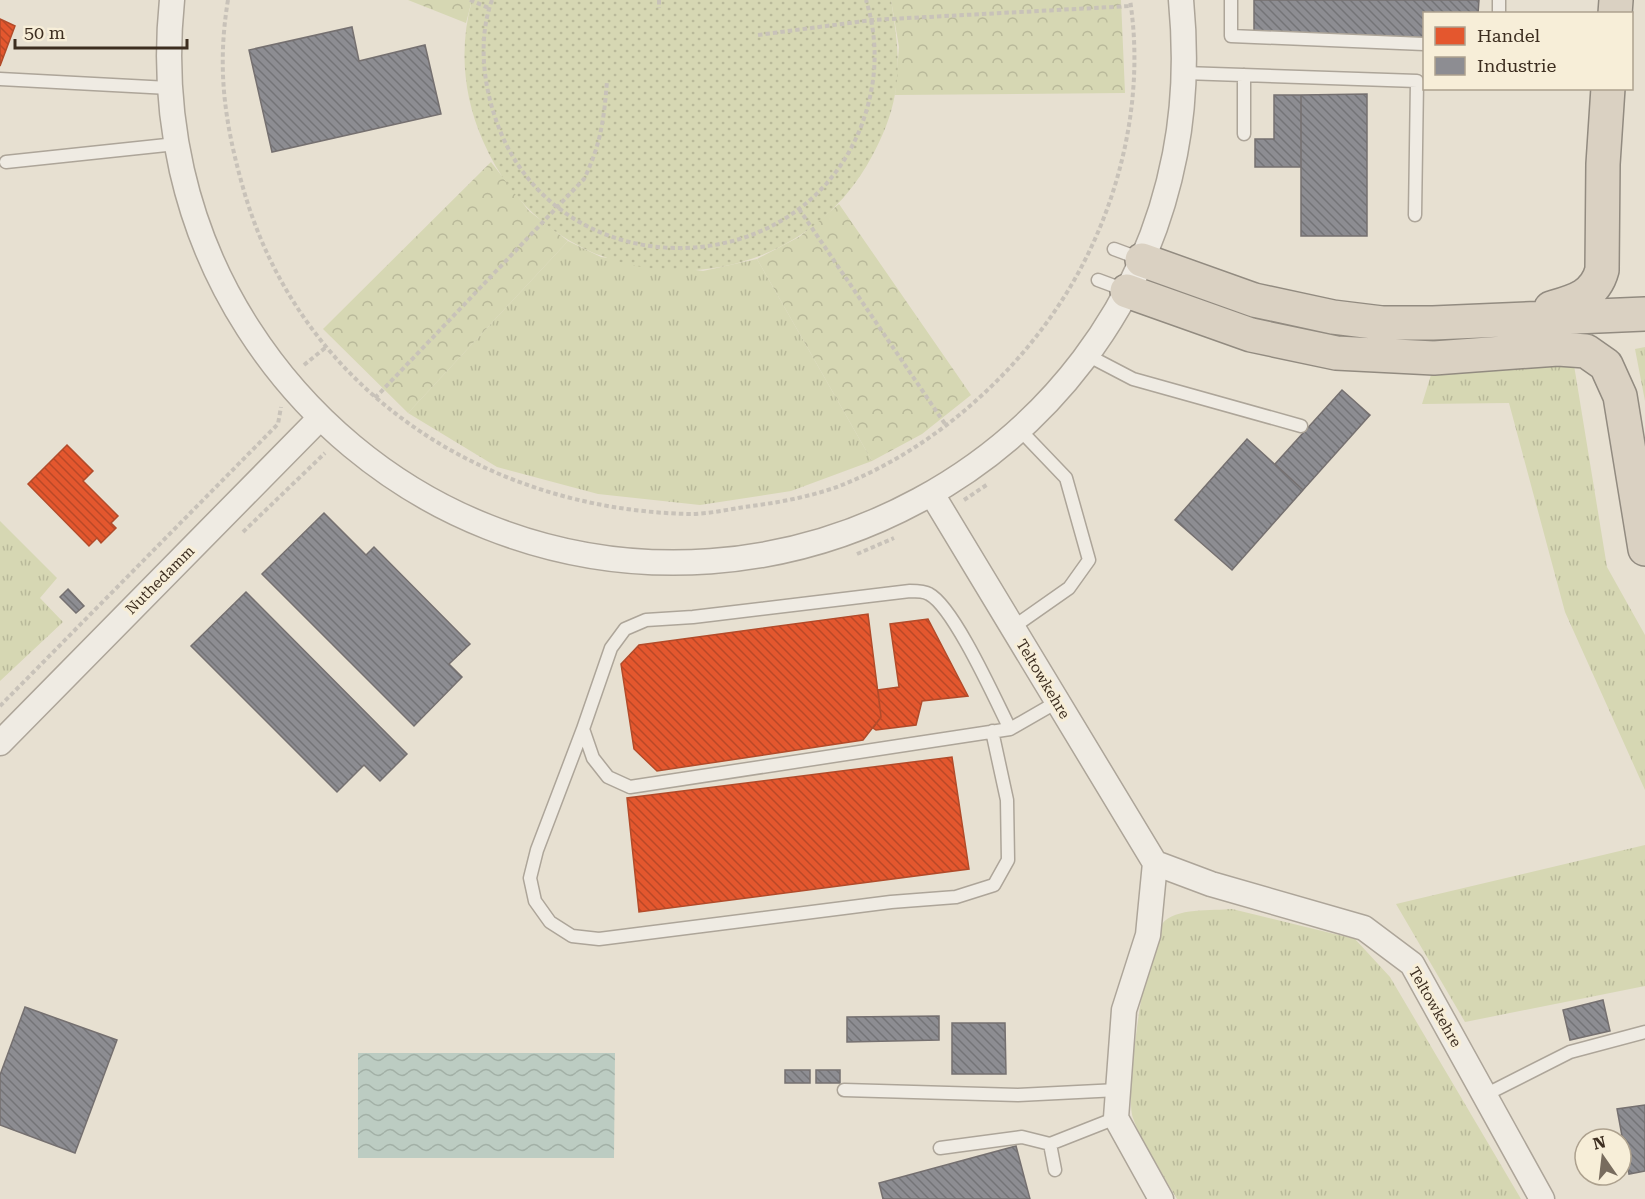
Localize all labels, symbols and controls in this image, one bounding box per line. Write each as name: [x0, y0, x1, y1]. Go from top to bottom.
scale bar: [15, 12, 188, 50]
legend: [1423, 12, 1633, 90]
text: 50 m: [24, 22, 65, 43]
text: Handel: [1477, 25, 1540, 46]
text: Industrie: [1477, 55, 1557, 76]
street label: Nuthedamm: [122, 542, 198, 618]
street label: Teltowkehre: [1012, 636, 1074, 722]
street label: Teltowkehre: [1405, 964, 1465, 1050]
north arrow: [1573, 1127, 1633, 1187]
text: N: [1591, 1132, 1608, 1154]

